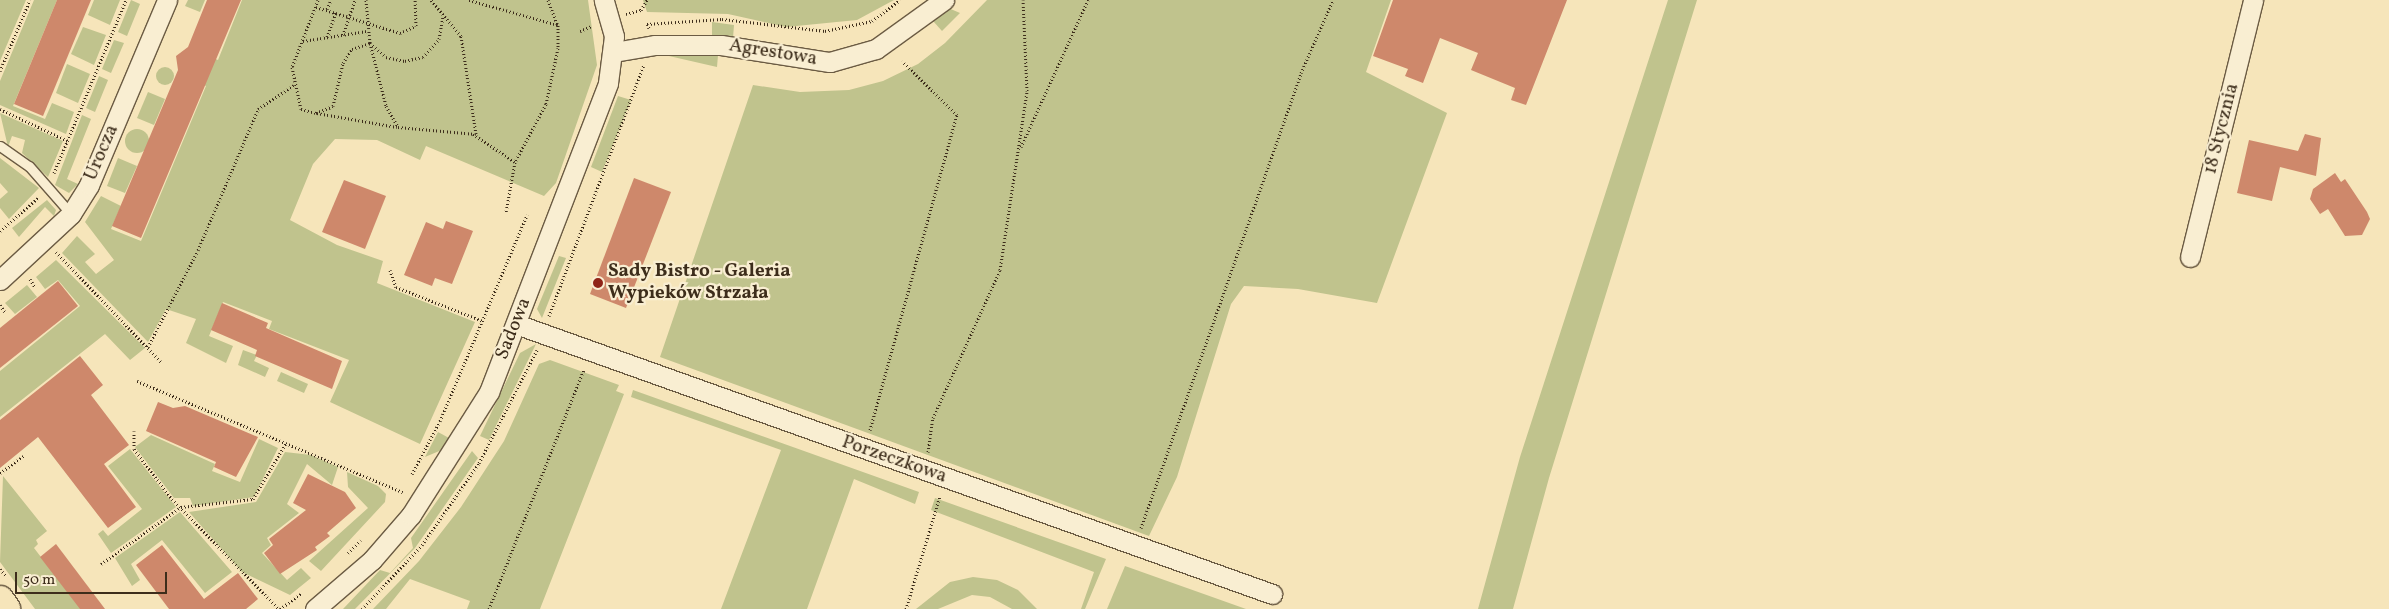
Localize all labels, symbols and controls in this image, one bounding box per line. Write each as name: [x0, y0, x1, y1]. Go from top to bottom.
street label: Agrestowa: [727, 35, 819, 71]
street label: 18 Stycznia: [2200, 81, 2244, 177]
street label: Urocza: [80, 122, 124, 184]
place label: Sady Bistro - Galeria Wypieków Strzała: [608, 261, 792, 305]
marker: Sady Bistro - Galeria Wypieków Strzała: [592, 277, 604, 289]
street label: Sadowa: [491, 295, 537, 363]
street label: Porzeczkowa: [839, 431, 949, 489]
scale bar: [18, 562, 170, 594]
text: 50 m: [23, 570, 55, 591]

